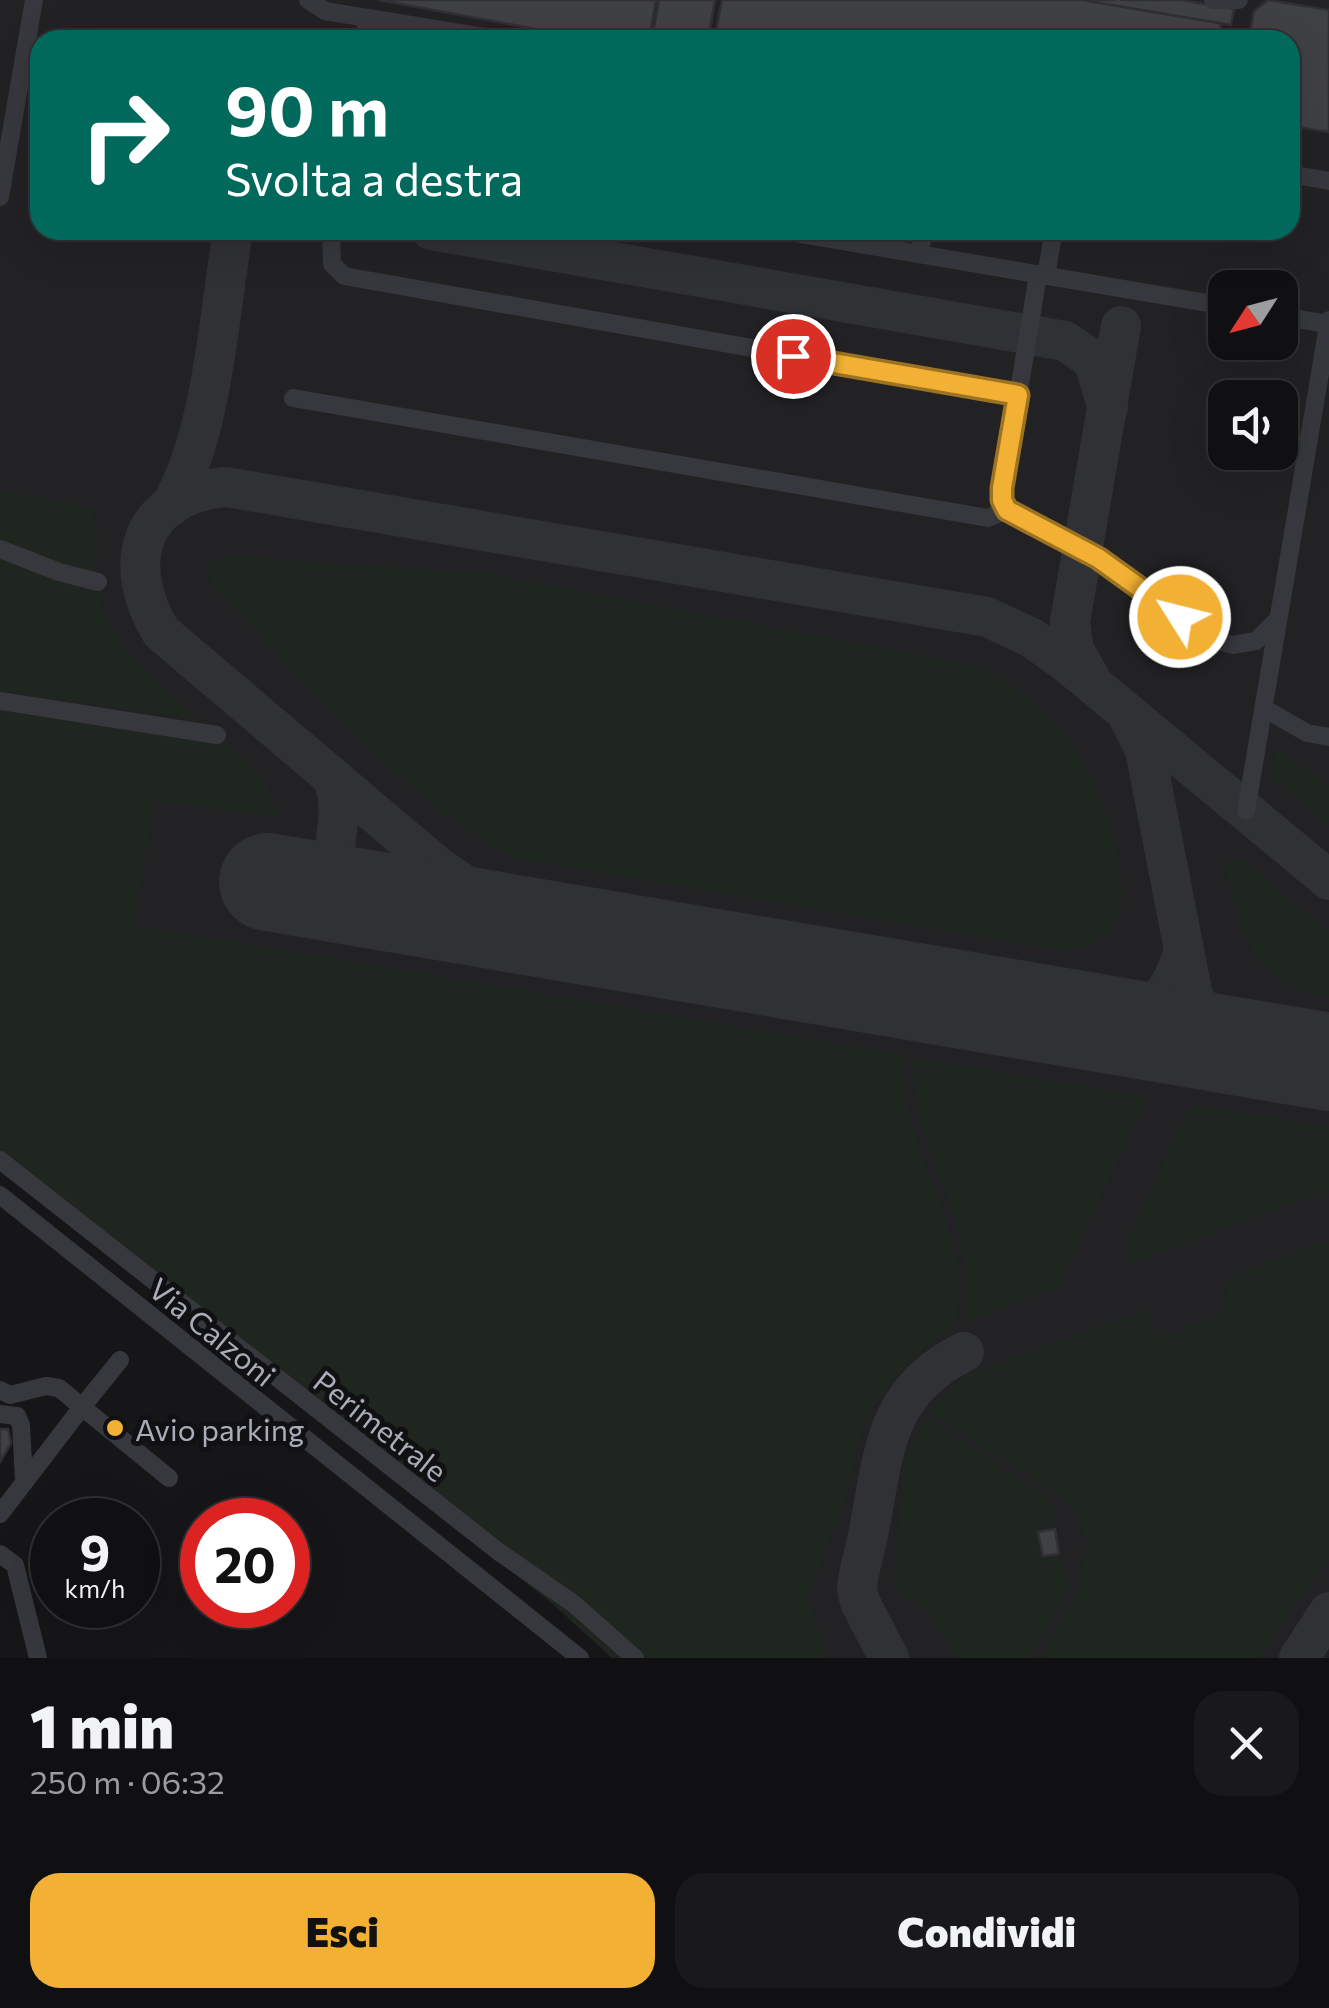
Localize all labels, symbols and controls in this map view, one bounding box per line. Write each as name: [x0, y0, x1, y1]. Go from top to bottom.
text: 90 m: [225, 65, 389, 150]
icon: right: [60, 70, 190, 200]
text: Svolta a destra: [225, 150, 523, 205]
north arrow: [1208, 270, 1298, 360]
map controls: [1208, 270, 1298, 470]
pin: [751, 314, 836, 399]
icon: arrive: [766, 329, 821, 384]
button: sound: [1208, 380, 1298, 470]
position arrow: [1128, 565, 1232, 669]
street label: Via Calzoni: [143, 1269, 283, 1393]
street label: Perimetrale: [307, 1362, 455, 1488]
place label: Avio parking: [135, 1410, 304, 1447]
marker: Avio parking: [104, 1417, 126, 1439]
speed limit sign: 20: [180, 1498, 310, 1628]
text: 9: [80, 1520, 110, 1581]
text: km/h: [65, 1573, 125, 1603]
text: 1 min: [30, 1687, 174, 1760]
button: close: [1194, 1691, 1299, 1796]
text: 250 m · 06:32: [30, 1761, 225, 1801]
button: Esci: [30, 1873, 655, 1988]
button: Condividi: [675, 1873, 1299, 1988]

